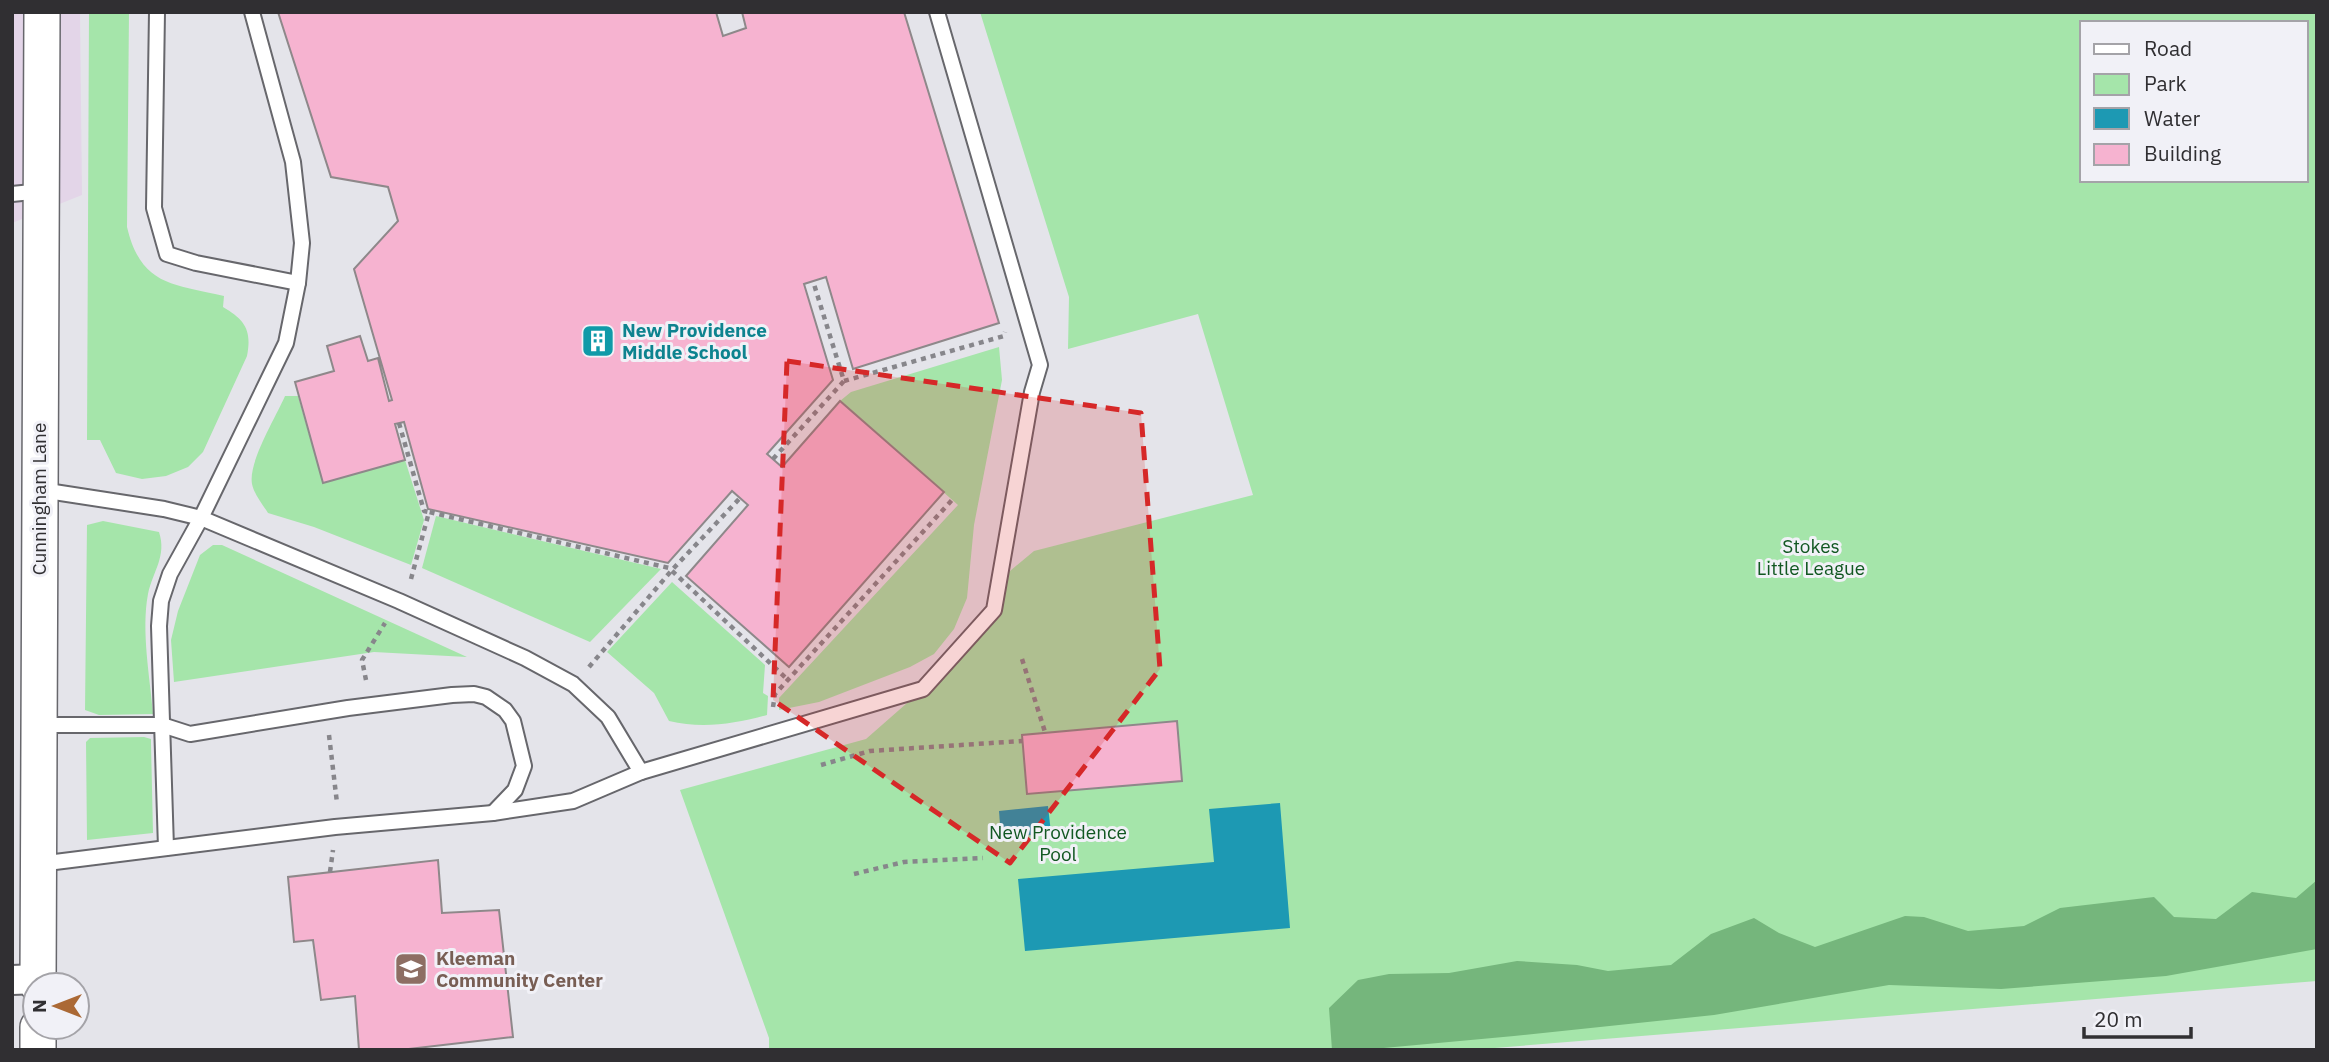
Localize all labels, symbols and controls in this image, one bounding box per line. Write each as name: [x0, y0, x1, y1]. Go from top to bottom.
legend: [2080, 21, 2308, 182]
text: Road: [2144, 34, 2192, 62]
text: Park: [2144, 69, 2187, 97]
text: Water: [2144, 104, 2201, 132]
text: Building: [2144, 139, 2221, 167]
place label: New Providence Middle School: [622, 318, 767, 364]
building icon: New Providence Middle School: [579, 322, 617, 360]
street label: Cunningham Lane: [27, 423, 51, 575]
park label: Stokes Little League: [1757, 534, 1865, 580]
park label: New Providence Pool: [989, 820, 1127, 866]
place label: Kleeman Community Center: [436, 946, 603, 992]
school or university icon: Kleeman Community Center: [392, 950, 430, 988]
north arrow: [21, 971, 91, 1041]
scale bar: [2084, 996, 2191, 1040]
text: N: [27, 999, 51, 1013]
text: 20 m: [2094, 1005, 2143, 1033]

